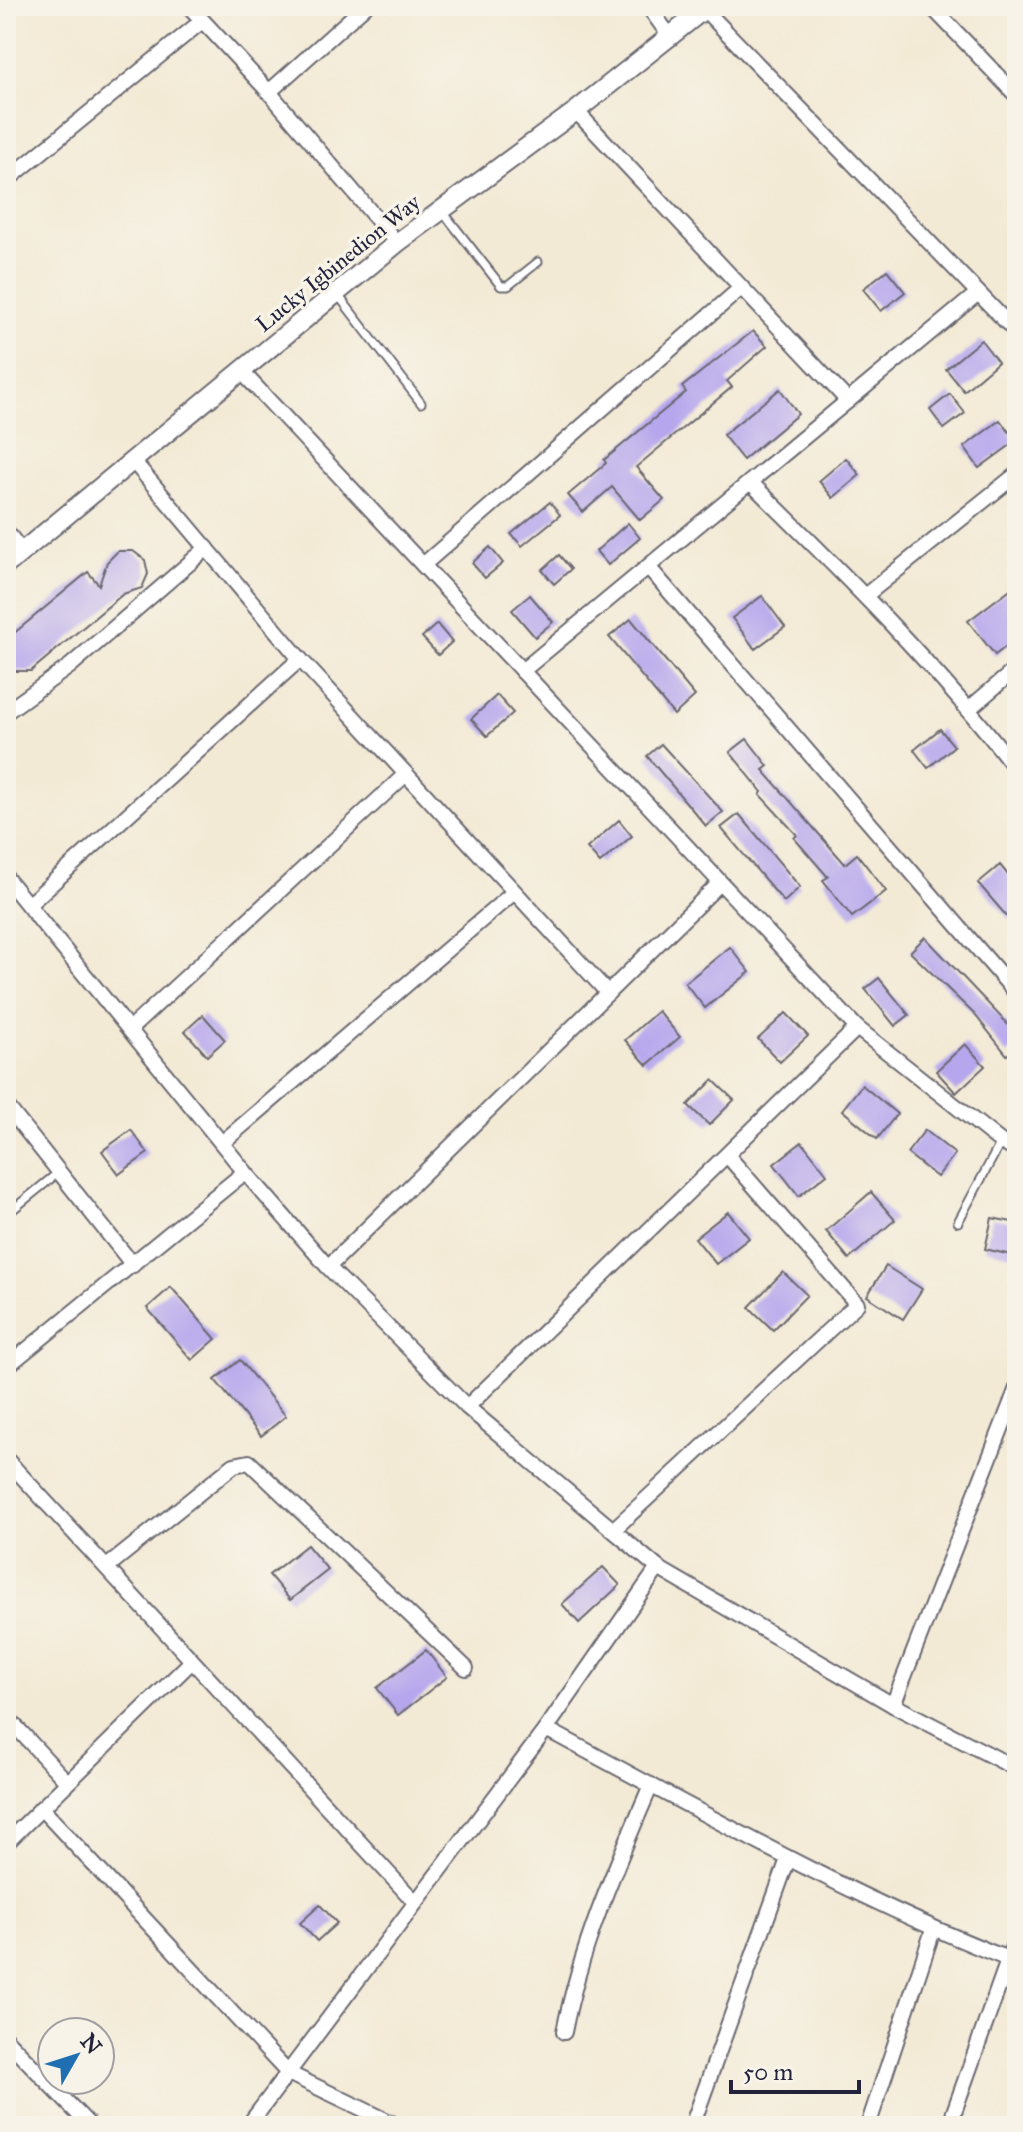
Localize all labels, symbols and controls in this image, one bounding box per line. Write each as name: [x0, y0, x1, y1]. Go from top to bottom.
street label: Lucky Igbinedion Way: [250, 188, 426, 338]
north arrow: [36, 2016, 116, 2096]
text: N: [75, 2028, 108, 2060]
scale bar: [731, 2044, 859, 2094]
text: 50 m: [743, 2057, 793, 2087]

